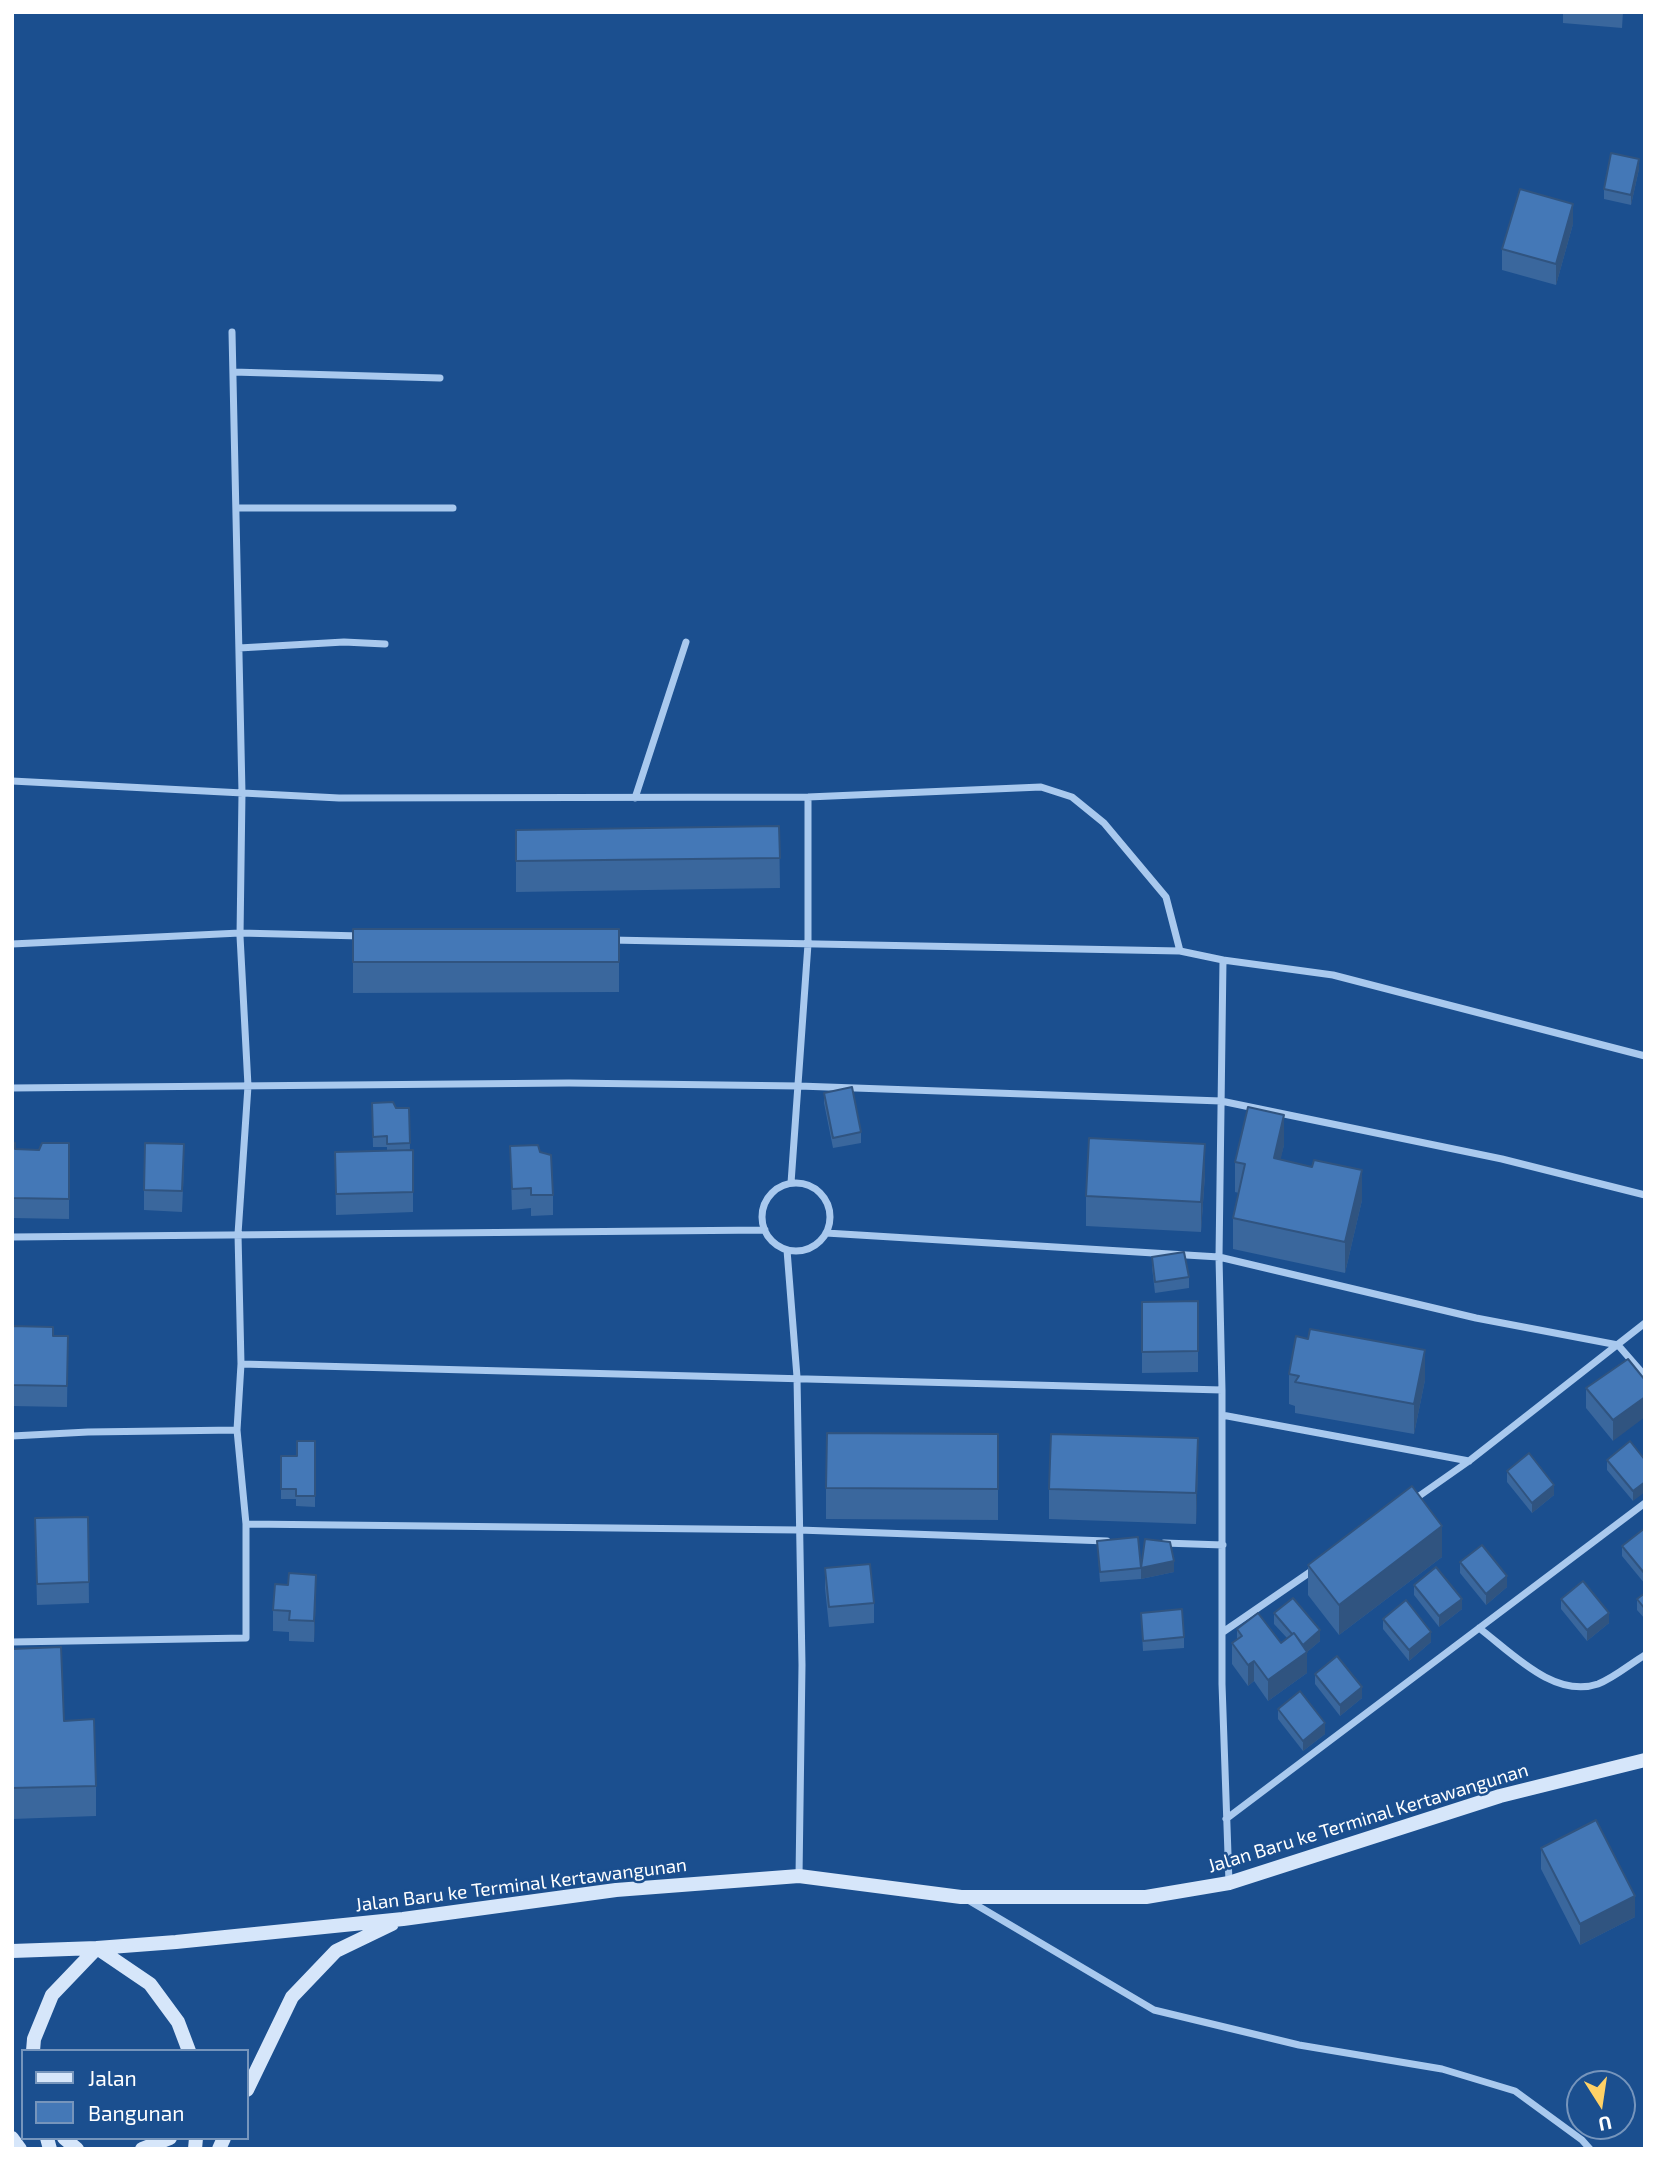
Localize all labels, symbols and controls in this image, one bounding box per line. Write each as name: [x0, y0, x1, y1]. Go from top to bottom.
street label: Jalan Baru ke Terminal Kertawangunan: [1205, 1758, 1531, 1878]
street label: Jalan Baru ke Terminal Kertawangunan: [354, 1853, 688, 1917]
legend: [21, 2049, 248, 2140]
text: Jalan: [88, 2065, 137, 2090]
north arrow: [1566, 2070, 1636, 2140]
text: Bangunan: [88, 2100, 184, 2125]
text: U: [1596, 2111, 1614, 2137]

